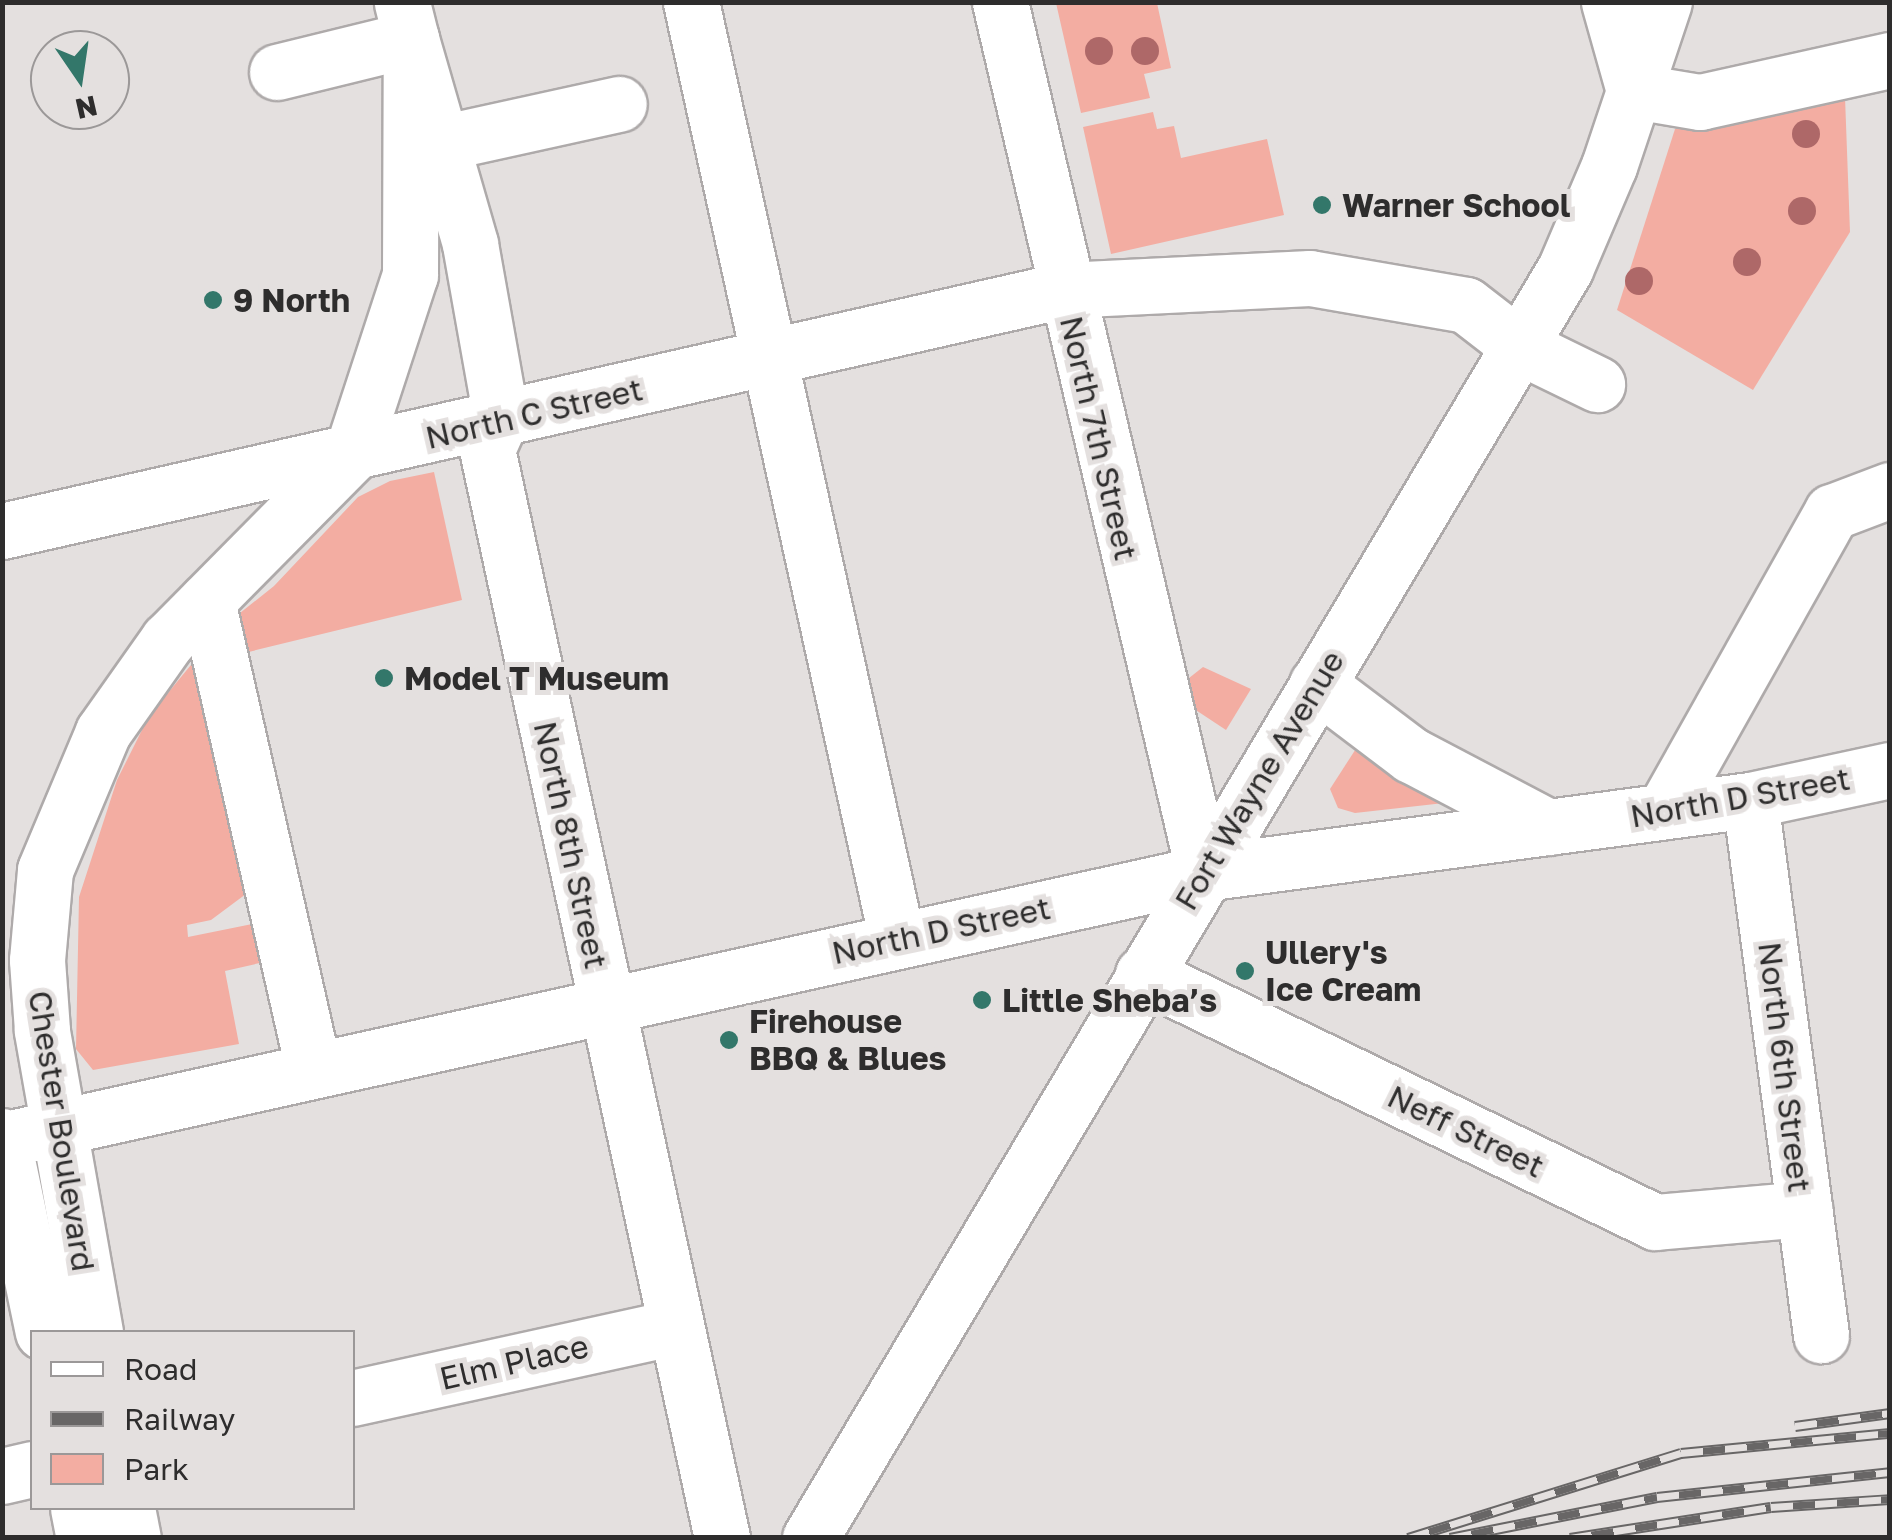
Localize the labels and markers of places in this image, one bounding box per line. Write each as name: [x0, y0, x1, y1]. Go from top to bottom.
place label: Warner School: [1342, 186, 1570, 224]
marker: Warner School: [1311, 194, 1333, 216]
place label: 9 North: [233, 281, 350, 319]
marker: 9 North: [202, 289, 224, 311]
place label: Model T Museum: [404, 659, 669, 697]
marker: Model T Museum: [373, 667, 395, 689]
place label: Ullery's Ice Cream: [1265, 934, 1421, 1009]
marker: Ullery's Ice Cream: [1234, 960, 1256, 982]
place label: Little Sheba’s: [1002, 981, 1217, 1019]
marker: Little Sheba’s: [971, 989, 993, 1011]
place label: Firehouse BBQ & Blues: [749, 1003, 946, 1078]
marker: Firehouse BBQ & Blues: [718, 1029, 740, 1051]

